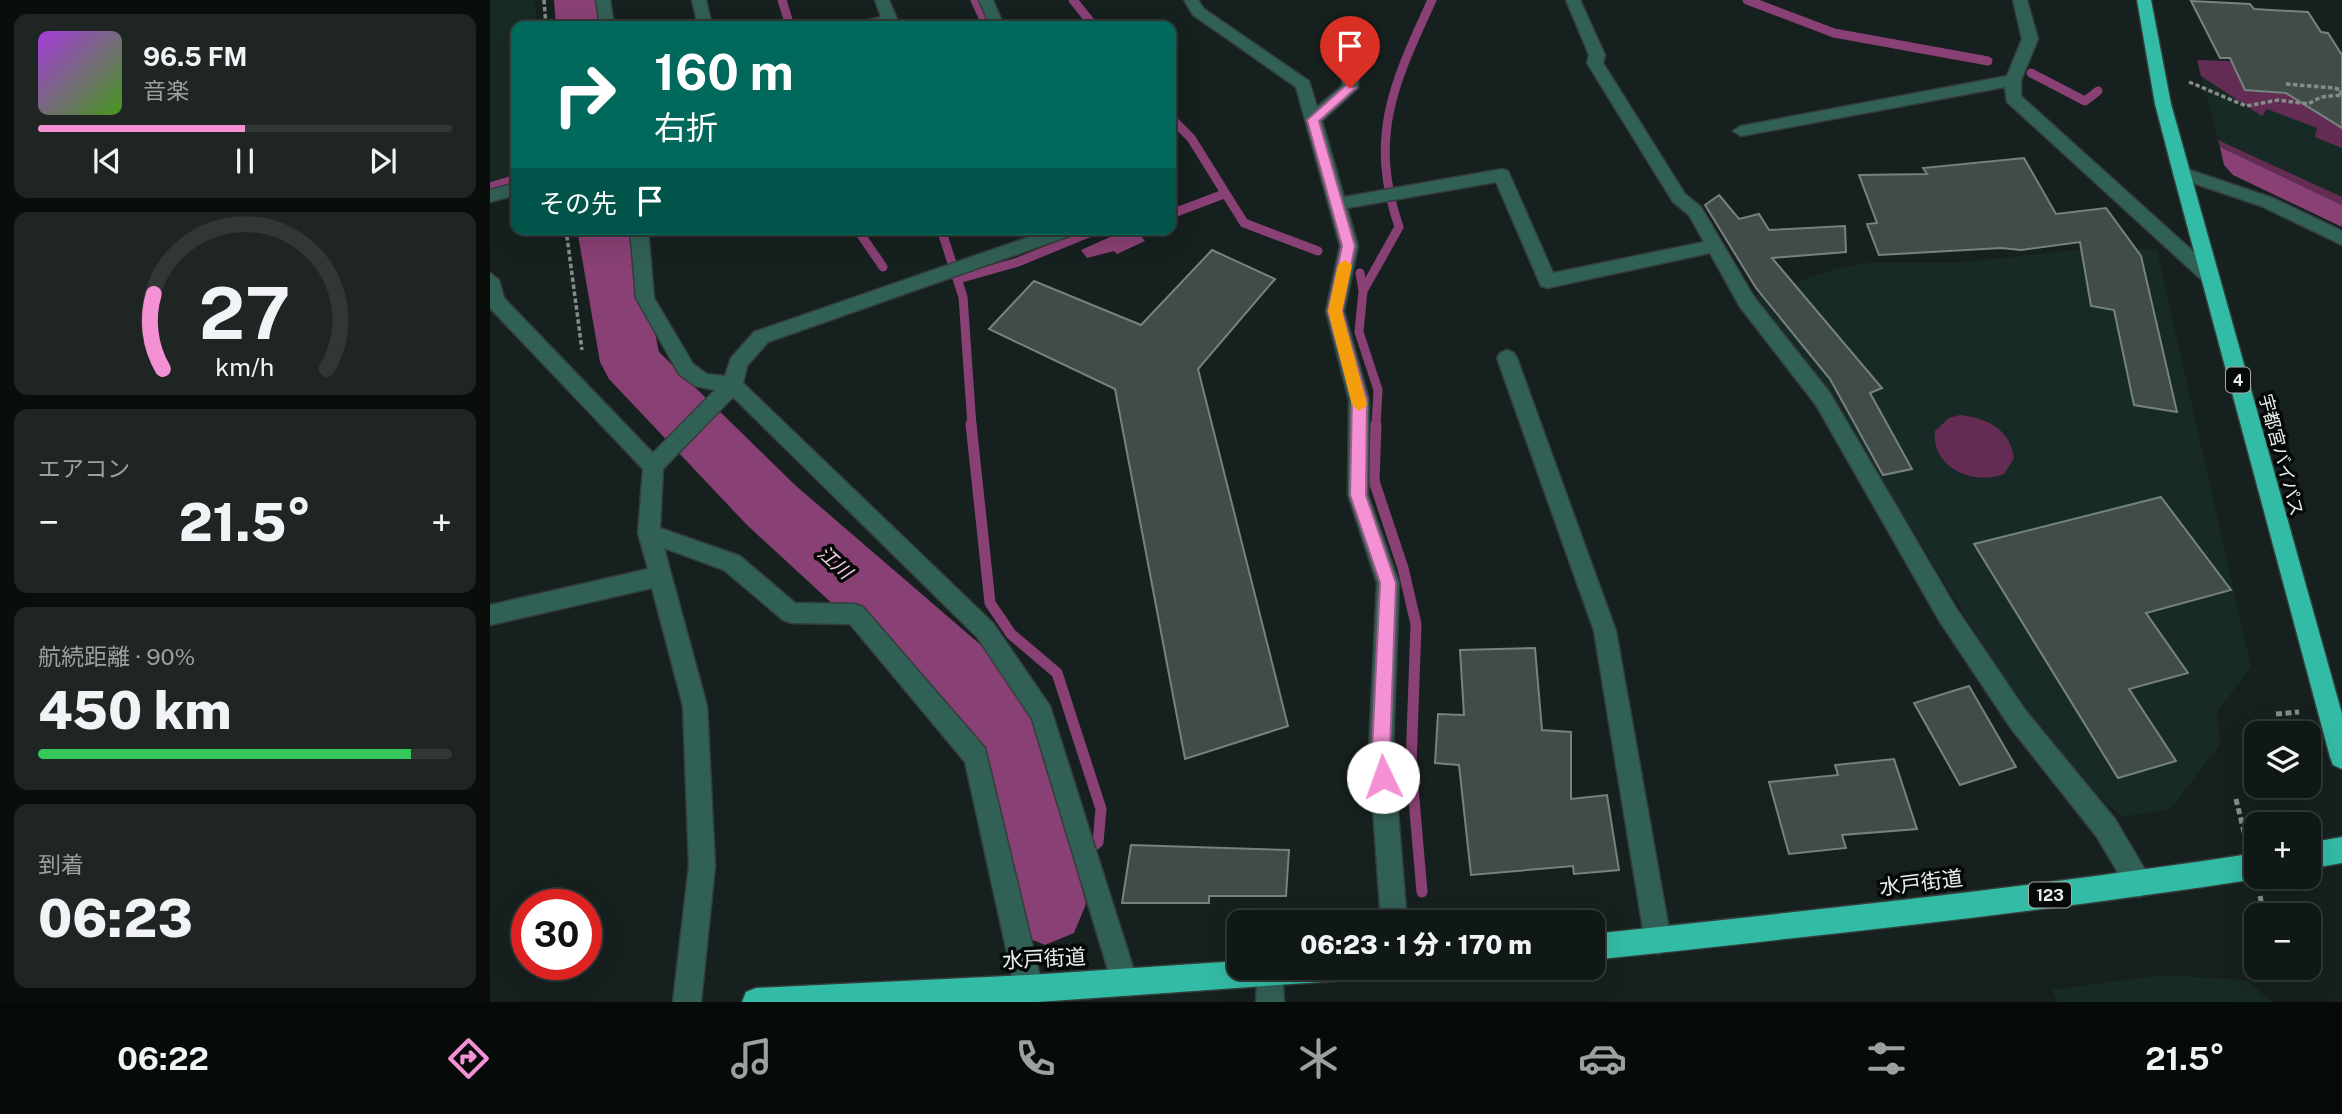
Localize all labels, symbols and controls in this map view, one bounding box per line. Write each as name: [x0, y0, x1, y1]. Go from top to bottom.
pin: [1320, 16, 1380, 88]
icon: arrive: [1331, 27, 1369, 65]
text: 96.5 FM: [143, 41, 247, 72]
text: 160 m: [654, 43, 794, 101]
icon: right: [539, 49, 630, 140]
text: 音楽: [143, 77, 189, 104]
text: 右折: [654, 109, 718, 146]
icon: previous: [88, 142, 126, 180]
icon: pause: [226, 142, 264, 180]
icon: next: [364, 142, 402, 180]
icon: arrive: [631, 182, 669, 220]
text: その先: [539, 188, 617, 219]
text: 27: [199, 271, 291, 356]
text: km/h: [216, 352, 274, 382]
road number: 4: [2226, 368, 2250, 392]
street label: 宇都宮バイパス: [2255, 391, 2308, 518]
text: エアコン: [38, 455, 130, 482]
text: 21.5°: [179, 492, 311, 553]
text: −: [38, 500, 59, 545]
text: +: [431, 500, 452, 545]
water label: 江川: [814, 541, 858, 584]
text: 航続距離 · 90%: [38, 643, 195, 670]
text: 450 km: [38, 680, 232, 741]
map controls: [2244, 721, 2321, 980]
button: layers: [2244, 721, 2321, 798]
position arrow: [1346, 740, 1420, 814]
button: +: [2244, 812, 2321, 889]
text: 到着: [38, 851, 84, 878]
street label: 水戸街道: [1878, 865, 1964, 900]
road number: 123: [2029, 882, 2071, 908]
text: 06:23: [38, 888, 193, 949]
speed limit sign: 30: [511, 889, 602, 980]
button: −: [2244, 903, 2321, 980]
text: 06:23 · 1 分 · 170 m: [1300, 929, 1532, 960]
street label: 水戸街道: [1001, 944, 1087, 973]
icon: directions: [444, 1034, 493, 1083]
icon: music: [727, 1034, 776, 1083]
icon: phone: [1011, 1034, 1060, 1083]
icon: climate: [1294, 1034, 1343, 1083]
icon: car: [1578, 1034, 1627, 1083]
icon: filters: [1862, 1034, 1911, 1083]
text: 06:22: [117, 1040, 209, 1077]
text: 21.5°: [2145, 1040, 2225, 1077]

